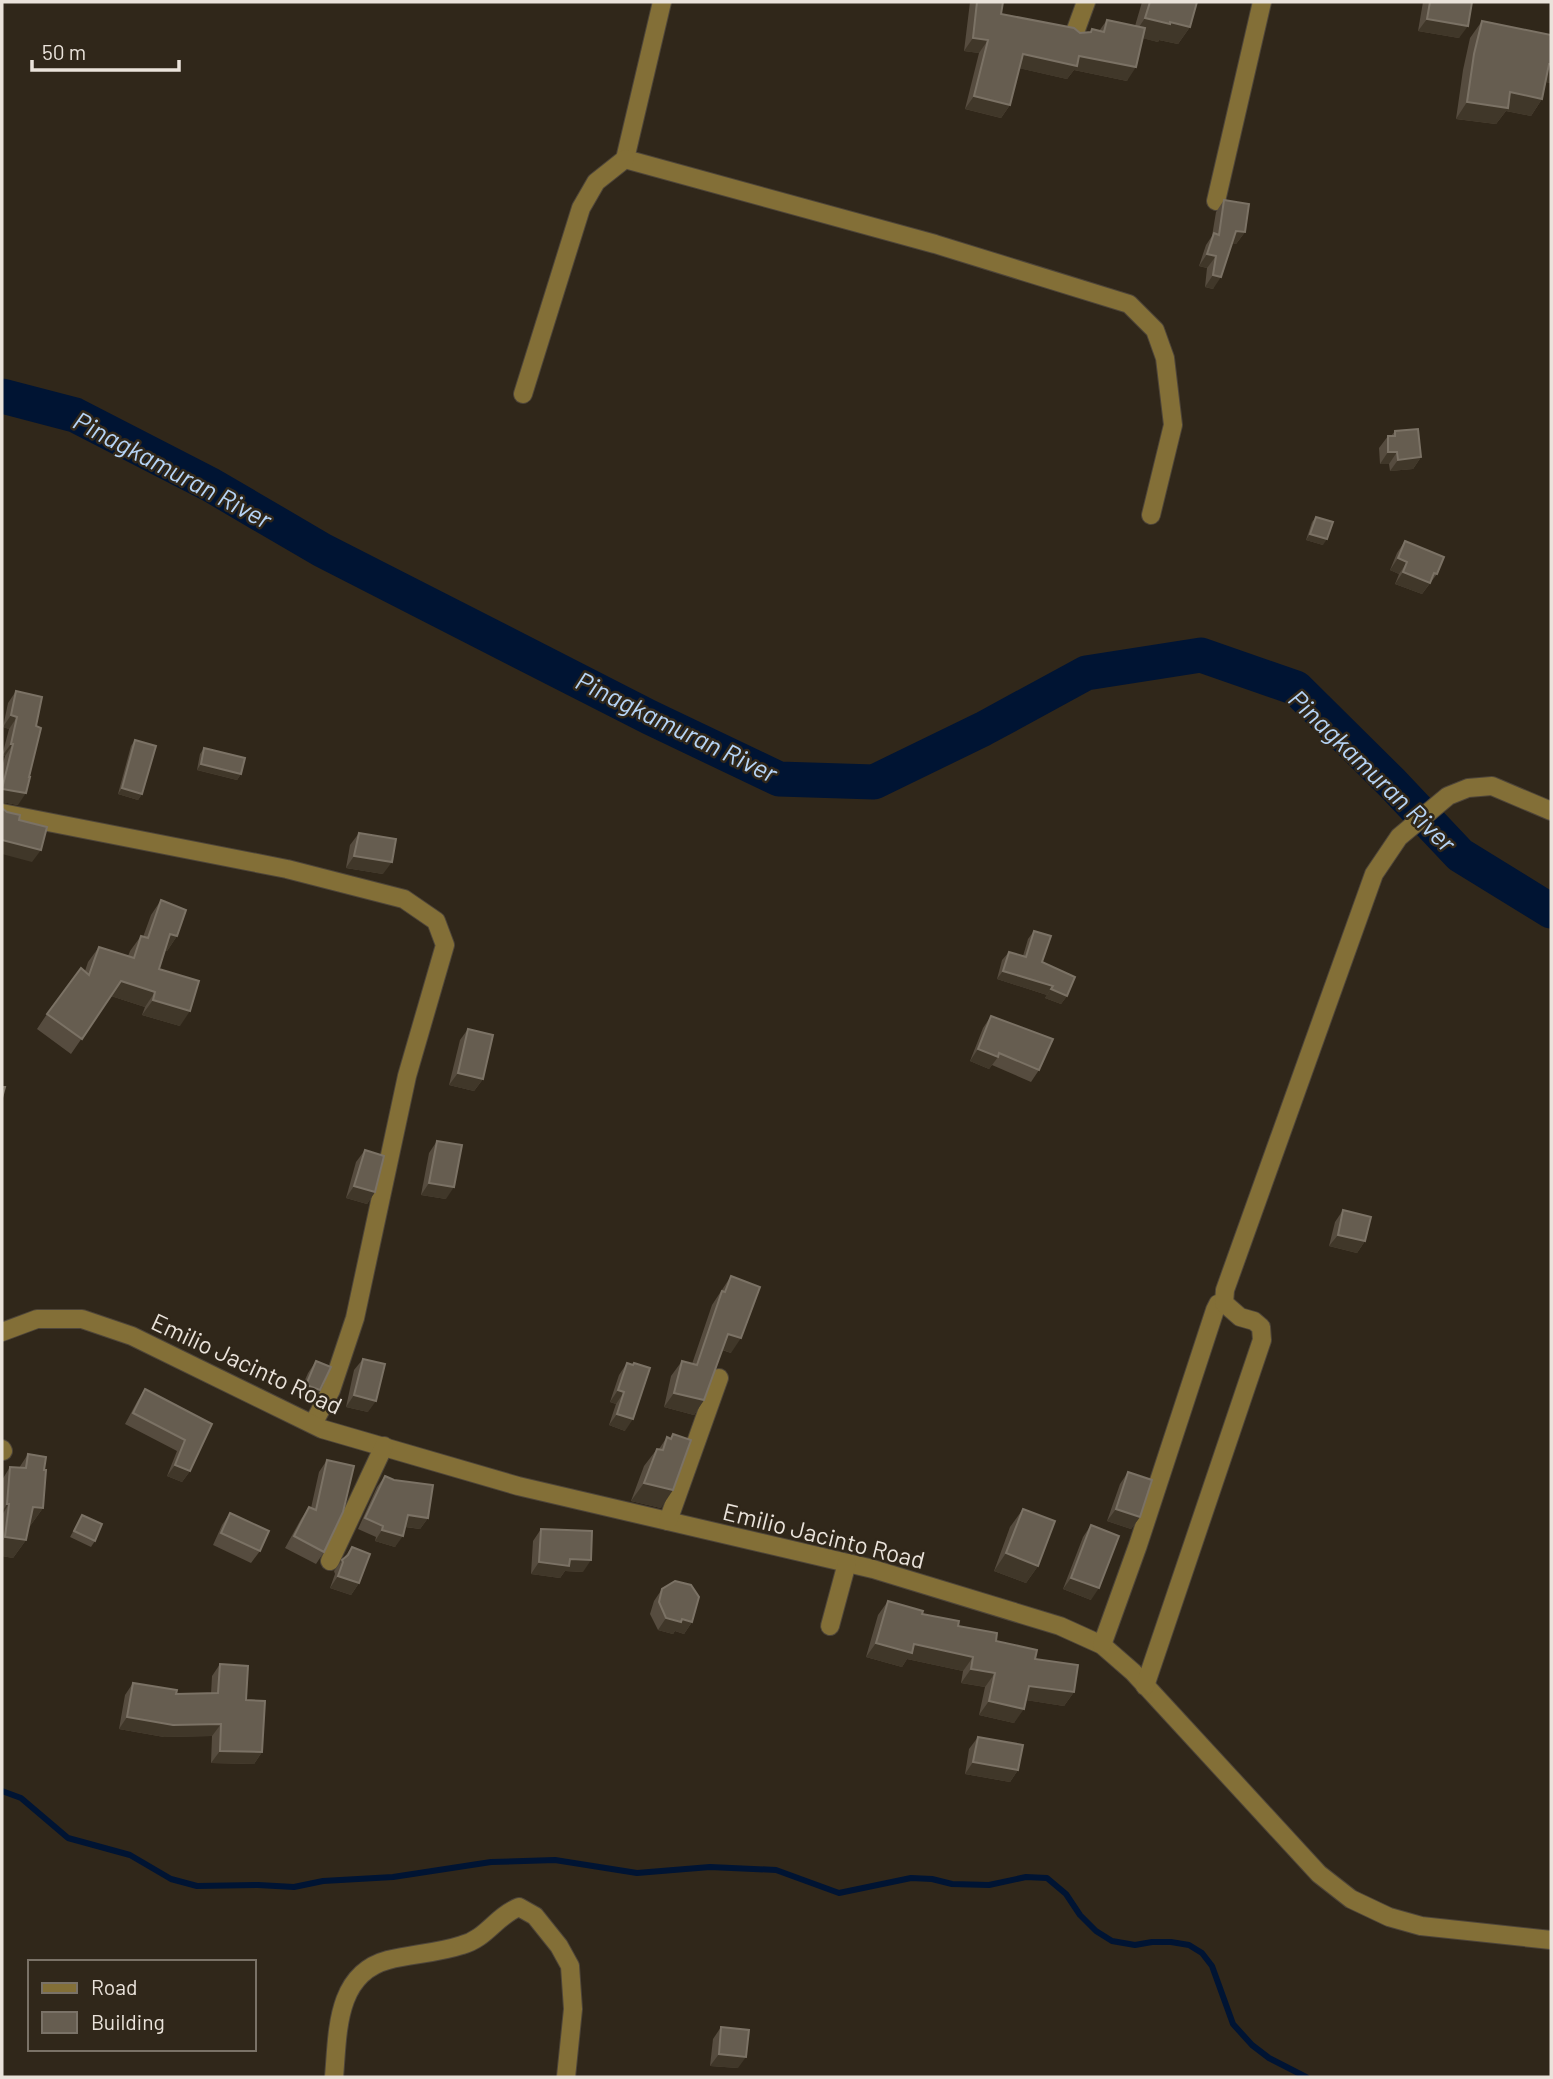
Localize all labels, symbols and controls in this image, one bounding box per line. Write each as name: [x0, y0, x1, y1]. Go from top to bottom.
scale bar: [32, 28, 178, 72]
text: 50 m: [42, 39, 86, 64]
water label: Pinagkamuran River: [69, 404, 278, 535]
water label: Pinagkamuran River: [571, 664, 783, 788]
water label: Pinagkamuran River: [1283, 682, 1463, 858]
street label: Emilio Jacinto Road: [147, 1306, 347, 1420]
street label: Emilio Jacinto Road: [720, 1496, 928, 1574]
legend: [28, 1960, 256, 2051]
text: Road: [91, 1974, 137, 1999]
text: Building: [91, 2009, 165, 2034]

